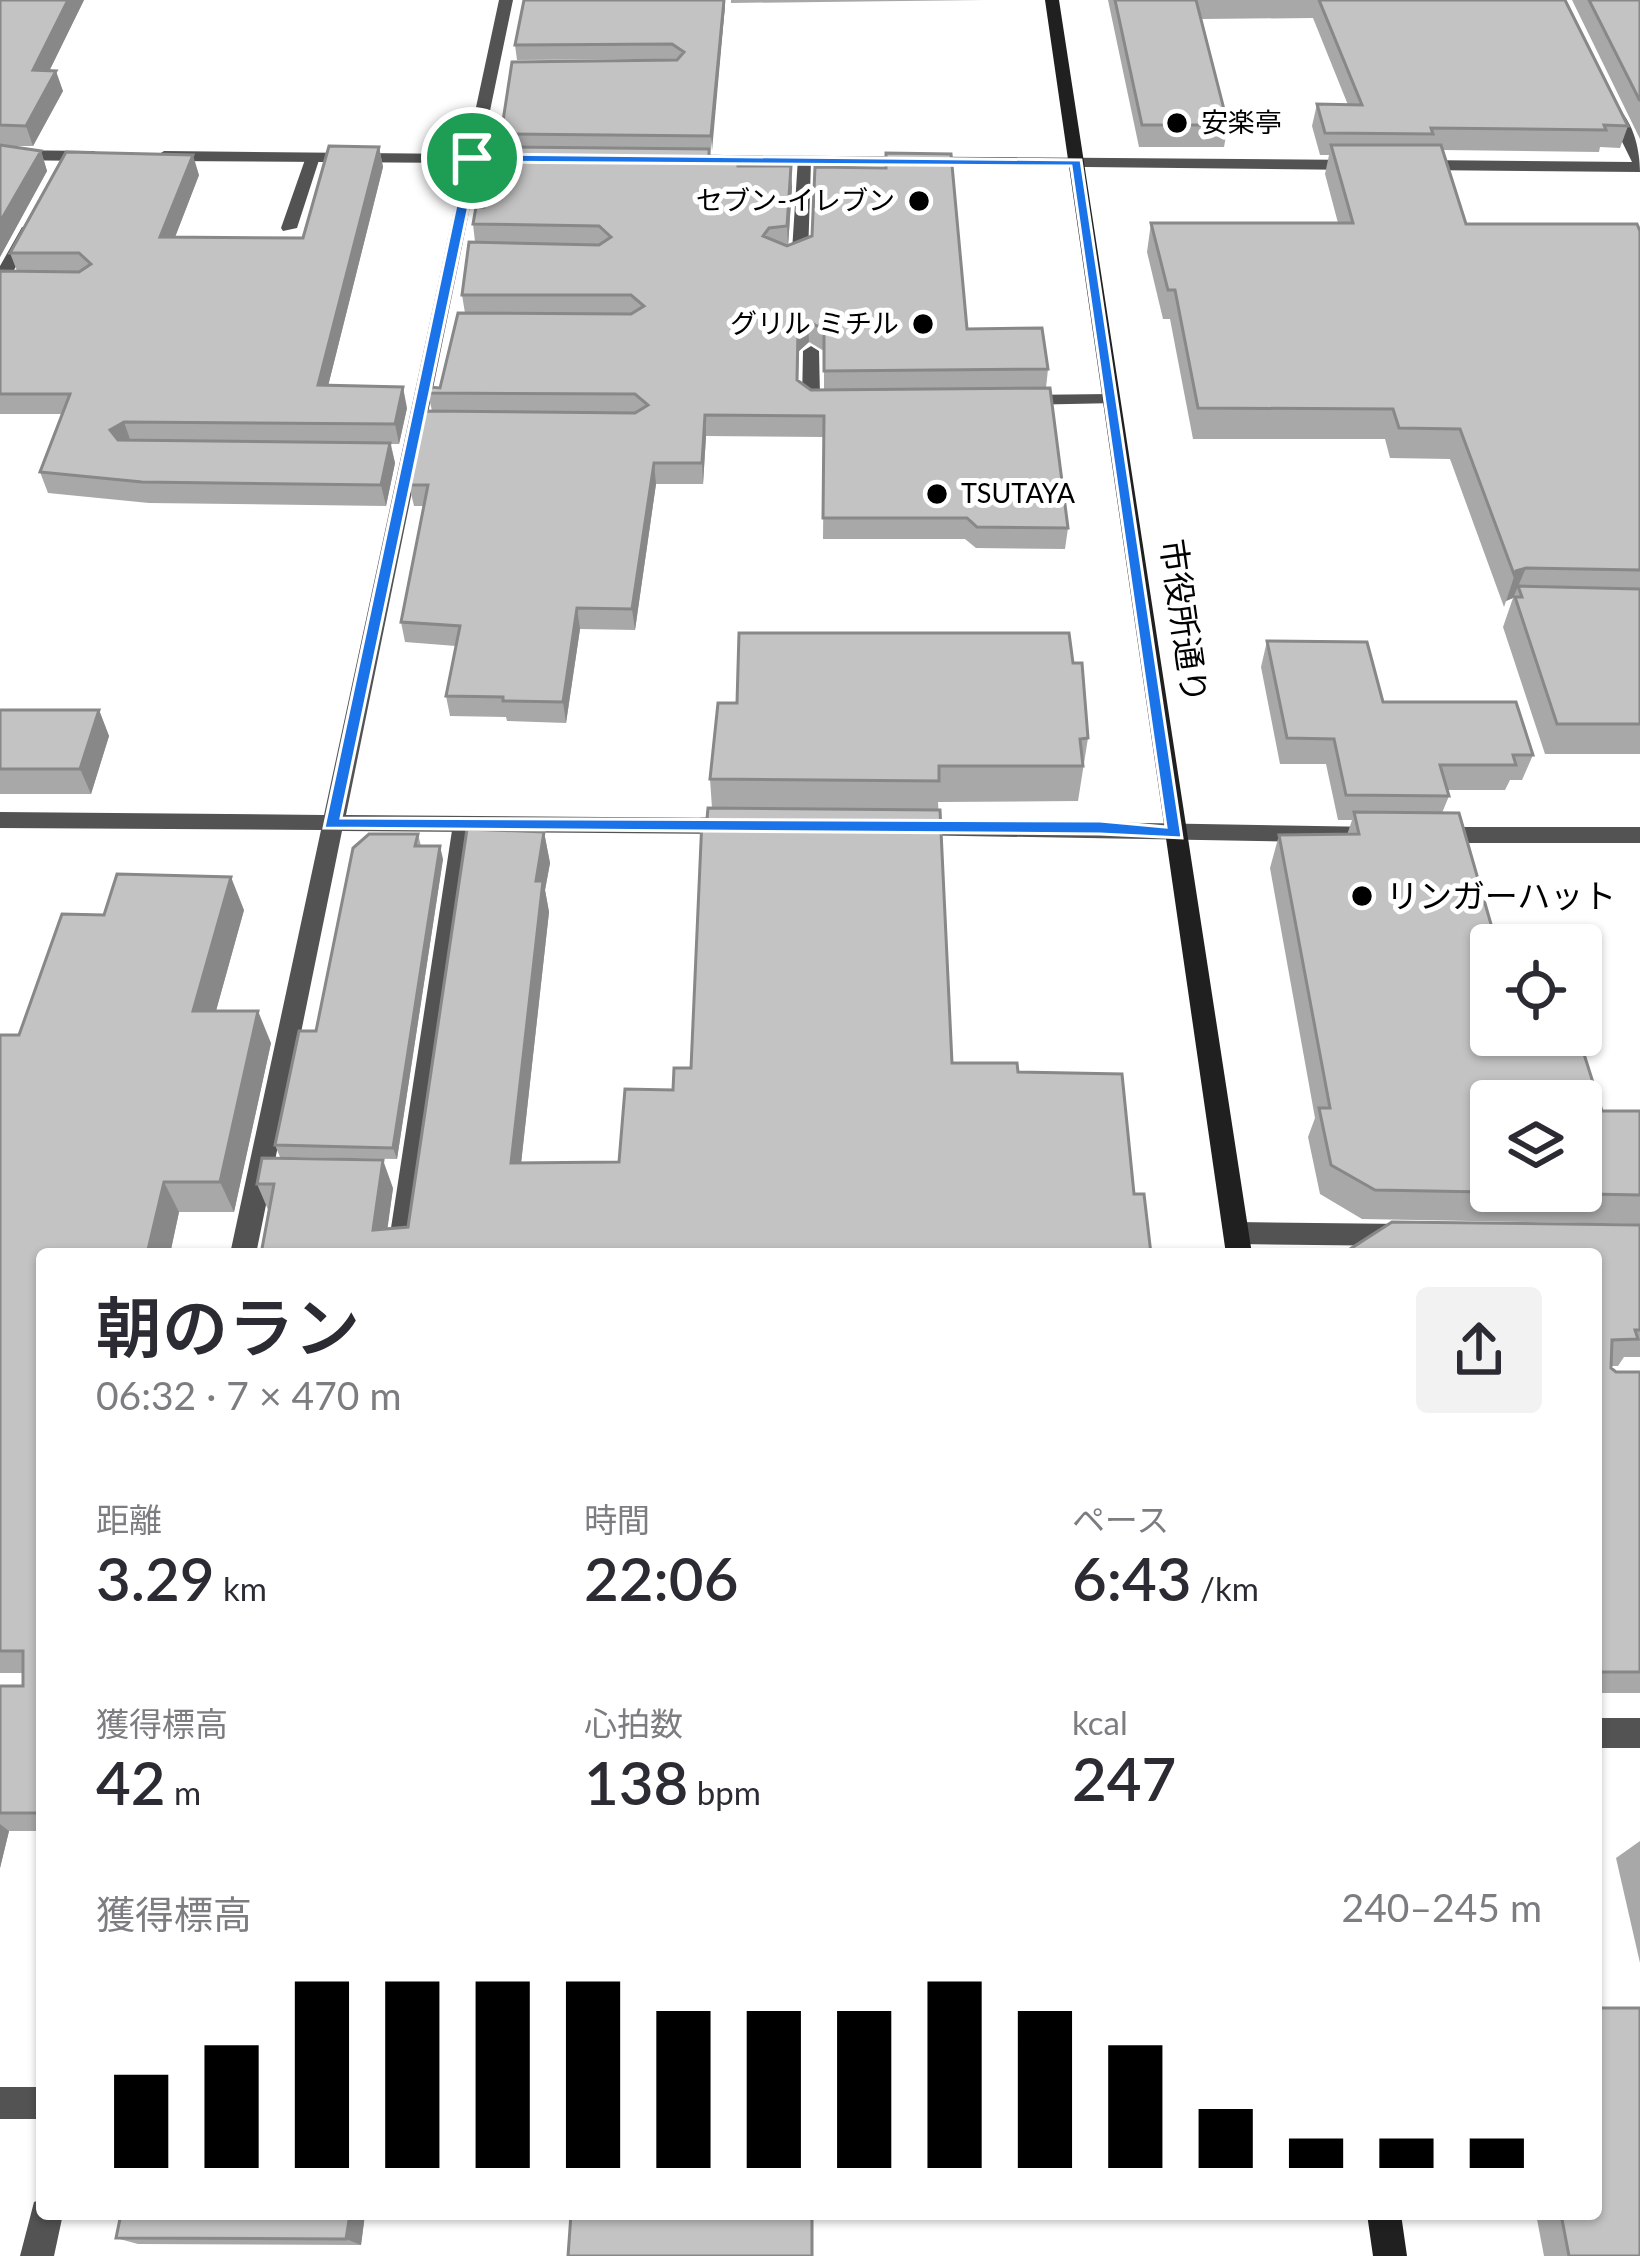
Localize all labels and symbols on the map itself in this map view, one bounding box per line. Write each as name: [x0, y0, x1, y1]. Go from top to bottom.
place label: 安楽亭: [1201, 105, 1282, 138]
pin: [421, 107, 523, 209]
marker: 安楽亭: [1164, 110, 1190, 136]
place label: セブン-イレブン: [696, 183, 895, 216]
marker: セブン-イレブン: [906, 188, 932, 214]
place label: グリル ミチル: [730, 306, 899, 339]
marker: グリル ミチル: [910, 311, 936, 337]
place label: TSUTAYA: [961, 476, 1076, 509]
marker: TSUTAYA: [924, 481, 950, 507]
street label: 市役所通り: [1154, 536, 1216, 705]
place label: リンガーハット: [1386, 875, 1616, 915]
marker: リンガーハット: [1349, 883, 1375, 909]

